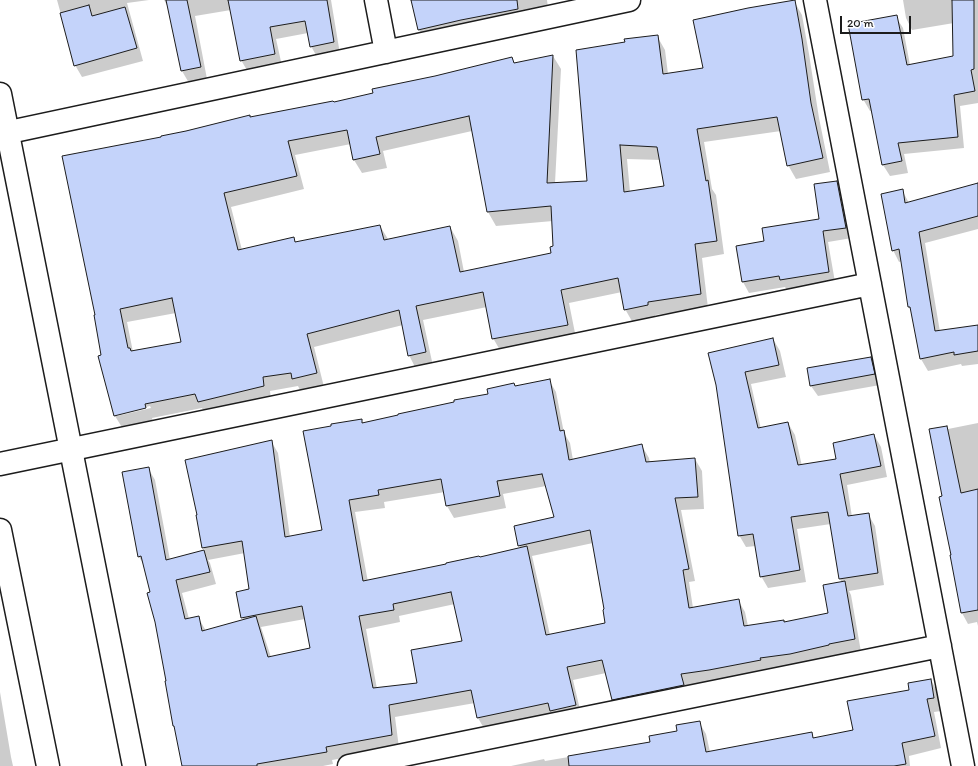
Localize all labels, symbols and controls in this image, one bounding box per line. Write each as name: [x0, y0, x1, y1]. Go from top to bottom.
scale bar: [842, 8, 913, 34]
text: 20 m: [847, 16, 874, 30]

